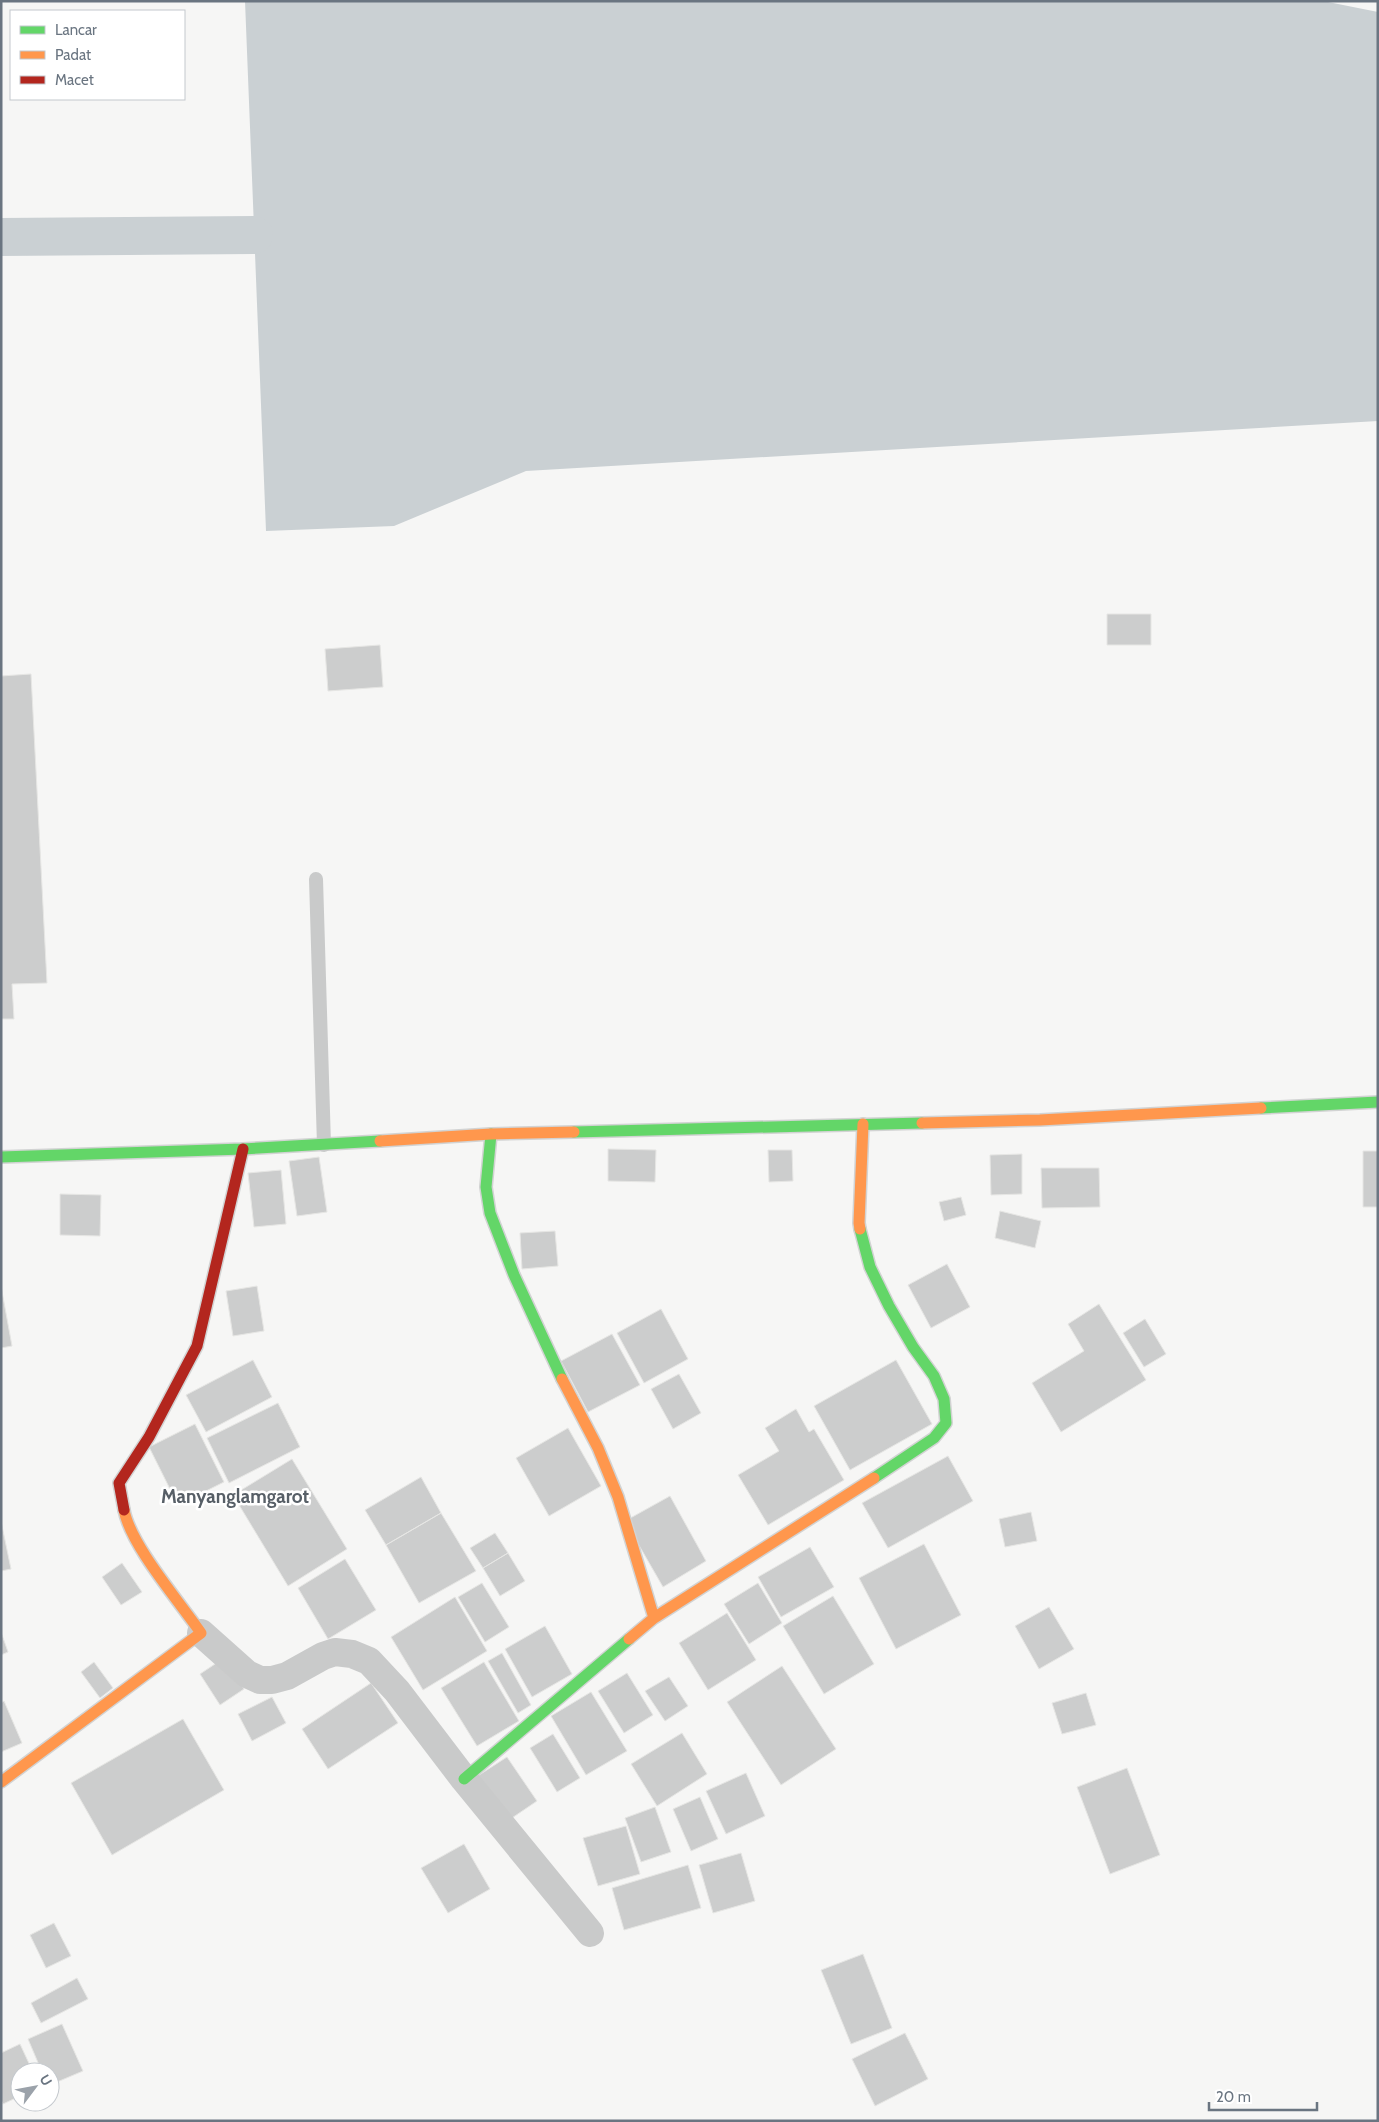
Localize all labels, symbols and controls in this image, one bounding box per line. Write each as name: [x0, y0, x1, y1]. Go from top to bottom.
legend: [10, 10, 185, 100]
text: Lancar: [55, 21, 97, 39]
text: Padat: [55, 46, 91, 64]
text: Macet: [55, 71, 94, 89]
district label: Manyanglamgarot: [161, 1485, 310, 1508]
north arrow: [10, 2062, 60, 2112]
text: U: [36, 2071, 56, 2089]
scale bar: [1209, 2080, 1316, 2112]
text: 20 m: [1216, 2088, 1251, 2106]

